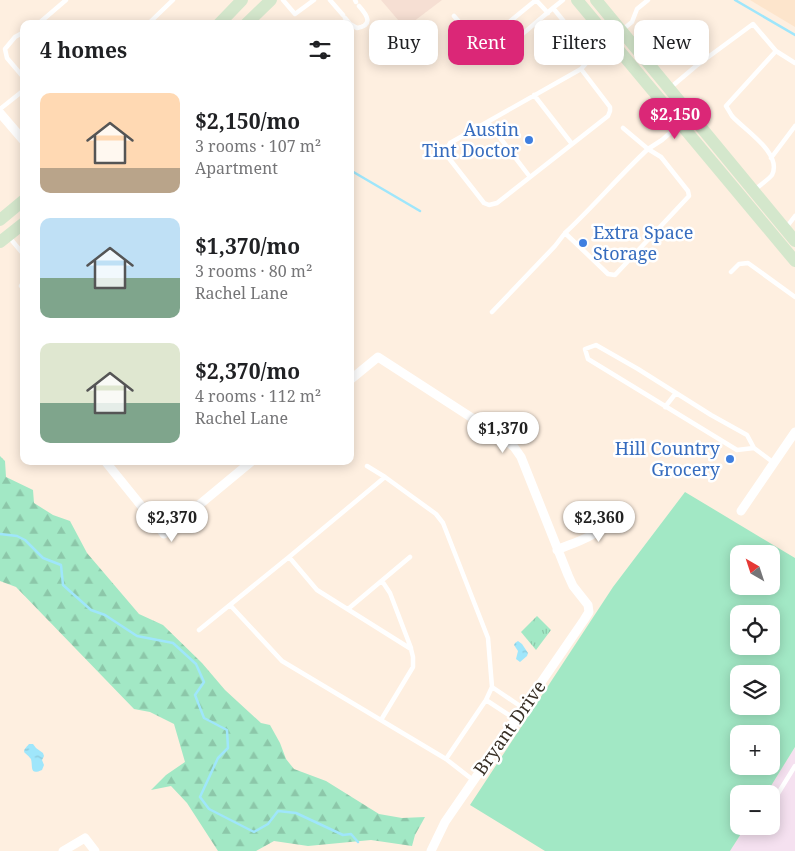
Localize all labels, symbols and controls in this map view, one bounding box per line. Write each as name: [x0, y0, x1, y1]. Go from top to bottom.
chip: Buy: [369, 20, 438, 65]
chip: Rent: [448, 20, 524, 65]
chip: Filters: [534, 20, 624, 65]
chip: New: [634, 20, 709, 65]
text: 4 homes: [40, 36, 127, 64]
icon: filters: [306, 36, 334, 64]
pin: $2,150: [634, 98, 716, 140]
text: $2,150: [650, 103, 700, 125]
text: $2,150/mo: [195, 107, 300, 135]
icon: home: [80, 113, 140, 173]
place label: Austin Tint Doctor: [422, 117, 520, 162]
marker: Austin Tint Doctor: [523, 134, 535, 146]
text: 3 rooms · 107 m²: [195, 135, 321, 157]
text: Apartment: [195, 157, 278, 179]
place label: Extra Space Storage: [593, 220, 693, 265]
text: $1,370/mo: [195, 232, 300, 260]
marker: Extra Space Storage: [577, 237, 589, 249]
icon: home: [80, 238, 140, 298]
text: 3 rooms · 80 m²: [195, 260, 312, 282]
text: Rachel Lane: [195, 282, 288, 304]
text: $2,370/mo: [195, 357, 300, 385]
icon: home: [80, 363, 140, 423]
text: 4 rooms · 112 m²: [195, 385, 321, 407]
text: Rachel Lane: [195, 407, 288, 429]
pin: $1,370: [462, 412, 544, 454]
text: $1,370: [478, 417, 528, 439]
place label: Hill Country Grocery: [615, 436, 721, 481]
marker: Hill Country Grocery: [724, 453, 736, 465]
pin: $2,370: [131, 500, 213, 543]
pin: $2,360: [558, 500, 640, 543]
text: $2,370: [147, 506, 197, 528]
text: $2,360: [574, 506, 624, 528]
north arrow: [730, 545, 780, 595]
map controls: [730, 545, 780, 835]
button: locate: [730, 605, 780, 655]
button: layers: [730, 665, 780, 715]
street label: Bryant Drive: [468, 675, 551, 780]
button: +: [730, 725, 780, 775]
button: −: [730, 785, 780, 835]

